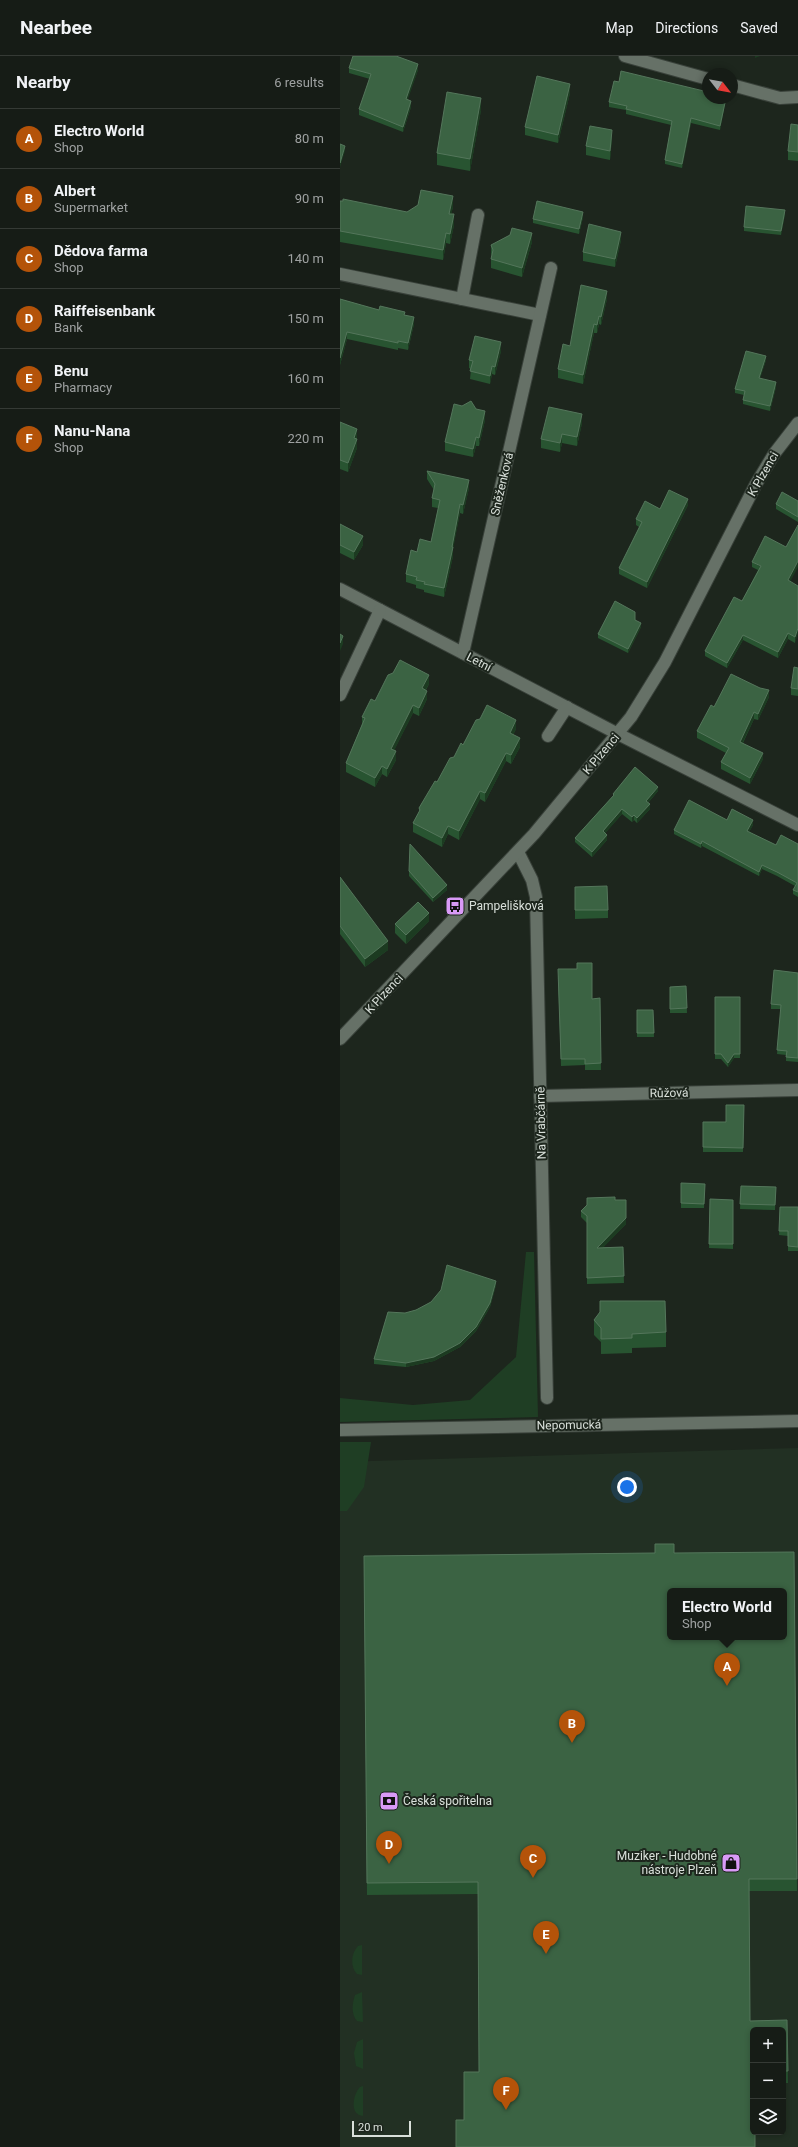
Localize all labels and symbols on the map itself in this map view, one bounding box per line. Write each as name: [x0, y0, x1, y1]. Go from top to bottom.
north arrow: [702, 68, 738, 104]
street label: K Plzenci: [745, 449, 781, 499]
street label: Sněženková: [488, 451, 516, 517]
street label: Letní: [464, 650, 495, 675]
street label: K Plzenci: [580, 731, 622, 777]
bus stop icon: Pampelišková: [444, 895, 466, 917]
place label: Pampelišková: [469, 899, 544, 913]
street label: K Plzenci: [362, 971, 406, 1017]
street label: Růžová: [649, 1086, 689, 1100]
street label: Na Vrabčárně: [533, 1087, 549, 1159]
street label: Nepomucká: [537, 1417, 601, 1433]
your location: [617, 1477, 637, 1497]
pin: A: [714, 1653, 740, 1686]
pin: B: [559, 1710, 585, 1743]
bank icon: Česká spořitelna: [378, 1790, 400, 1812]
place label: Česká spořitelna: [403, 1793, 492, 1808]
pin: D: [376, 1831, 402, 1864]
pin: C: [520, 1845, 546, 1878]
place label: Muziker - Hudobné nástroje Plzeň: [617, 1849, 717, 1877]
shop icon: Muziker - Hudobné nástroje Plzeň: [720, 1852, 742, 1874]
pin: E: [533, 1921, 559, 1954]
pin: F: [493, 2077, 519, 2110]
scale bar: [352, 2119, 411, 2138]

